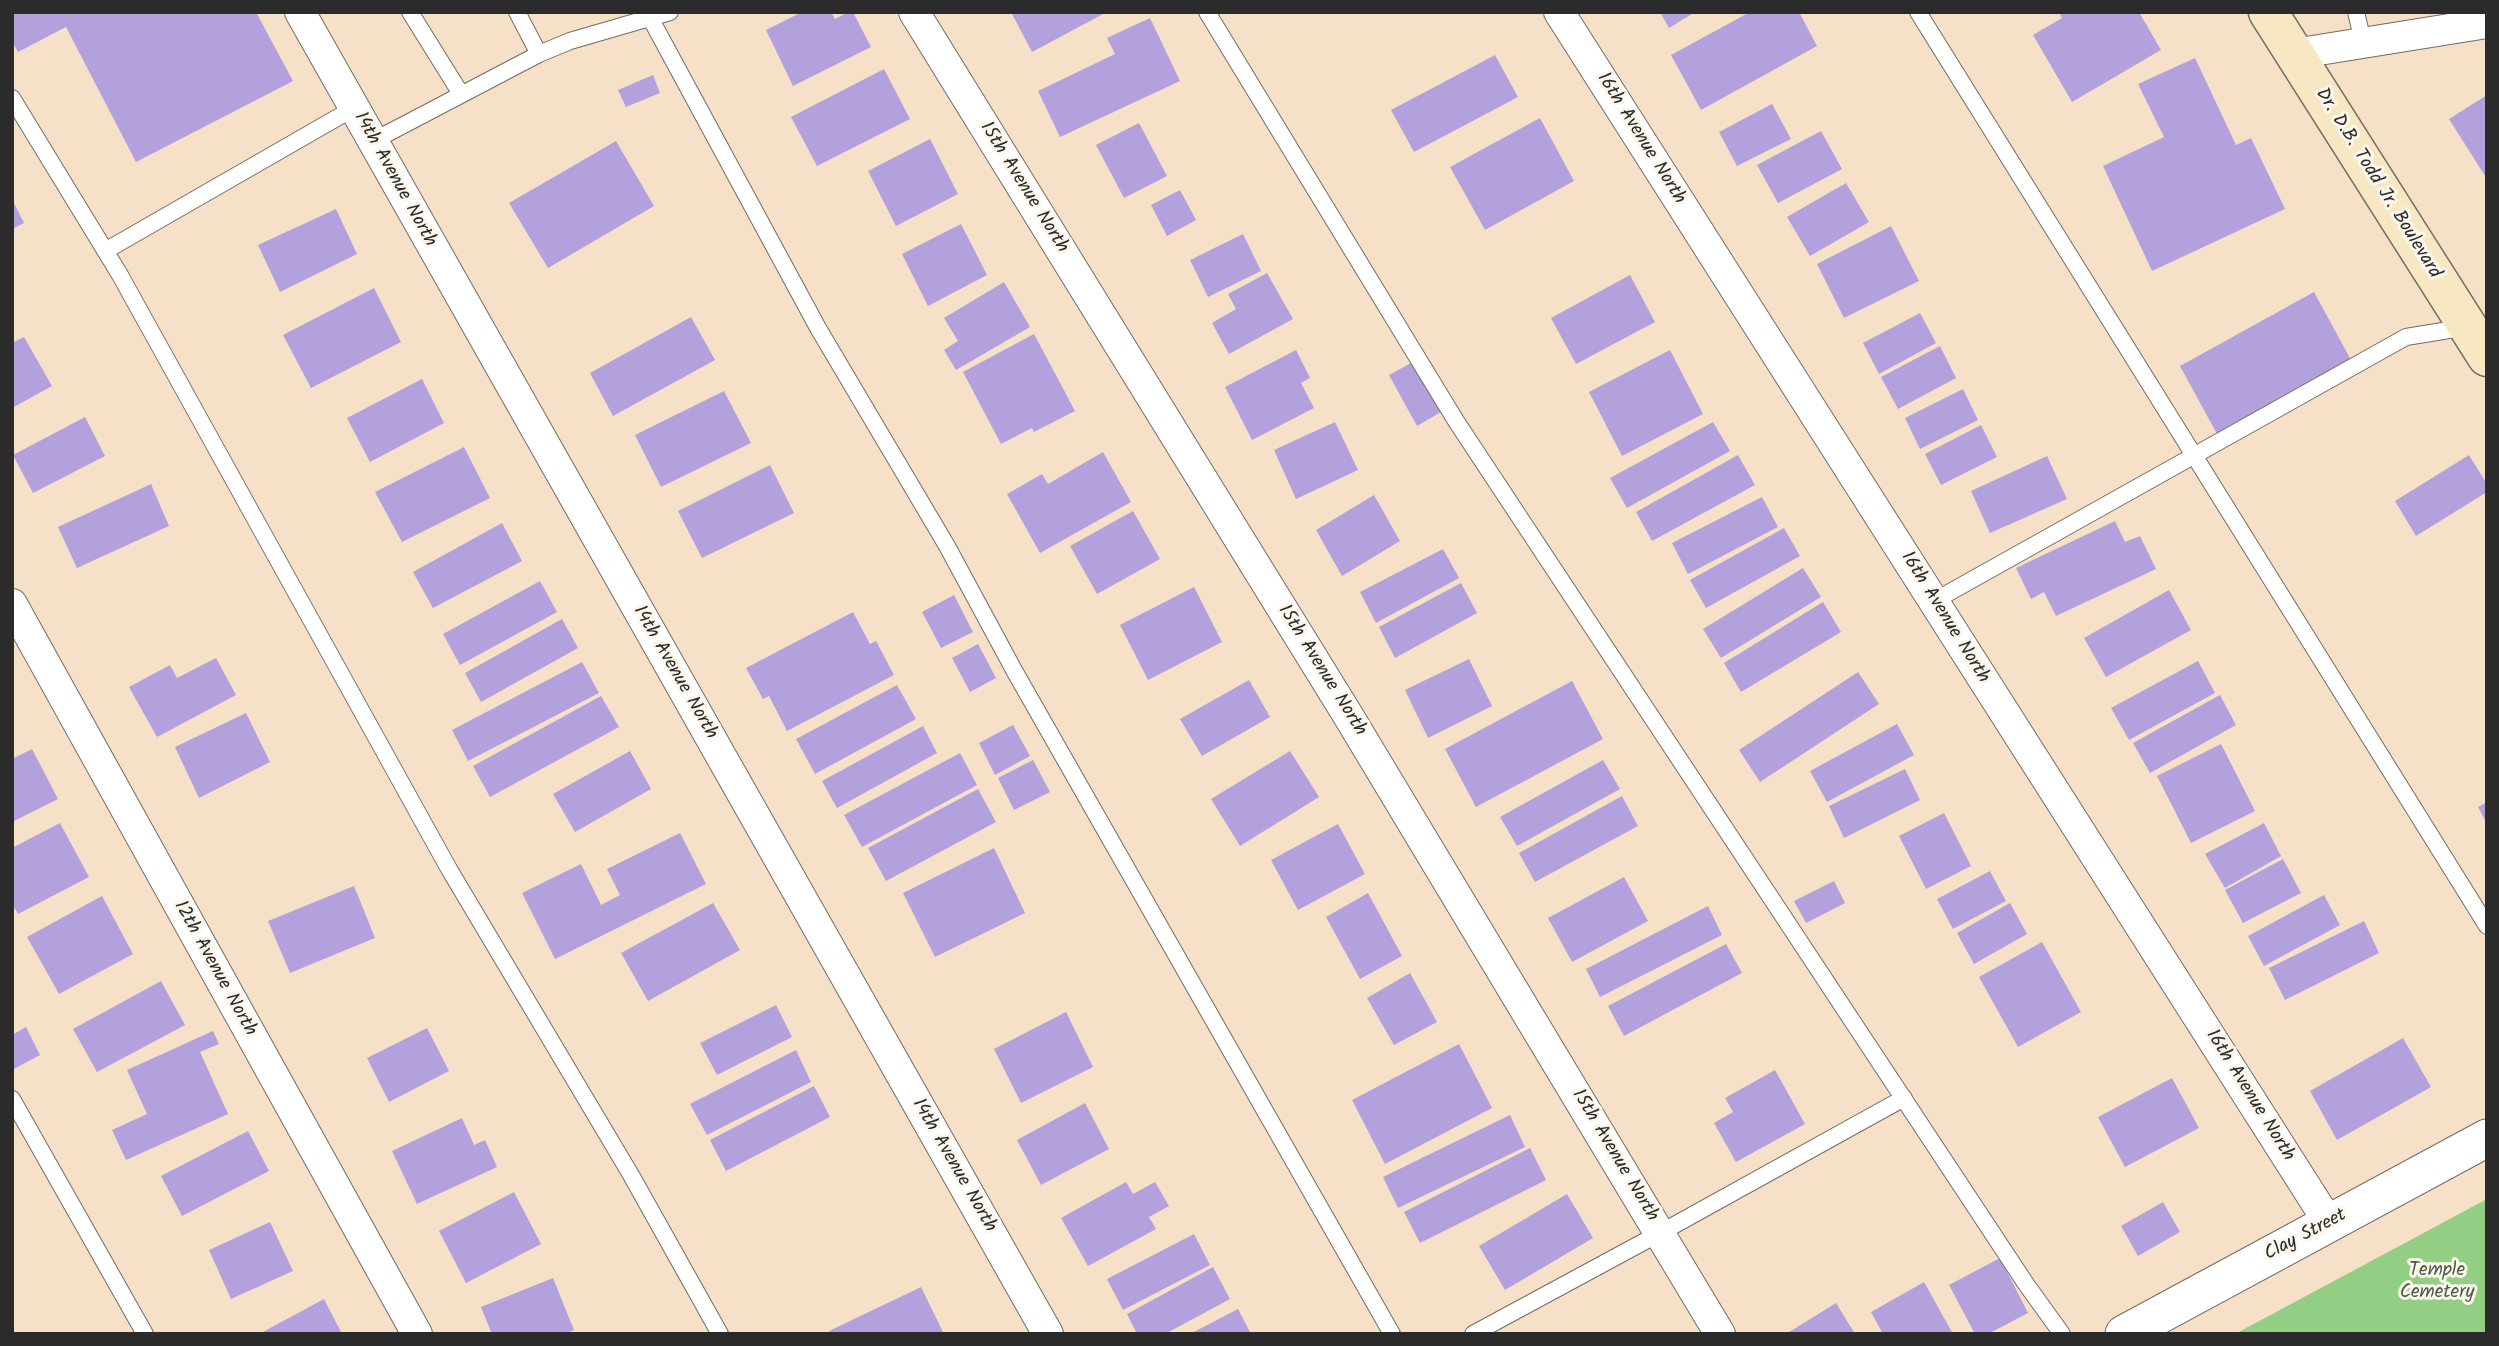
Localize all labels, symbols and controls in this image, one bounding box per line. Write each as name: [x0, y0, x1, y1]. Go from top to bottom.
street label: 16th Avenue North: [1590, 69, 1690, 209]
street label: Dr. D.B. Todd Jr. Boulevard: [2309, 85, 2445, 283]
street label: 14th Avenue North: [348, 109, 440, 251]
street label: 15th Avenue North: [974, 118, 1072, 258]
street label: 16th Avenue North: [1894, 548, 1994, 688]
street label: 15th Avenue North: [1272, 601, 1370, 741]
street label: 14th Avenue North: [627, 602, 721, 744]
street label: 12th Avenue North: [167, 897, 261, 1041]
street label: 16th Avenue North: [2199, 1026, 2299, 1166]
street label: 15th Avenue North: [1566, 1086, 1662, 1226]
street label: 14th Avenue North: [906, 1095, 1000, 1237]
street label: Clay Street: [2261, 1205, 2351, 1267]
park label: Temple Cemetery: [2400, 1261, 2474, 1305]

